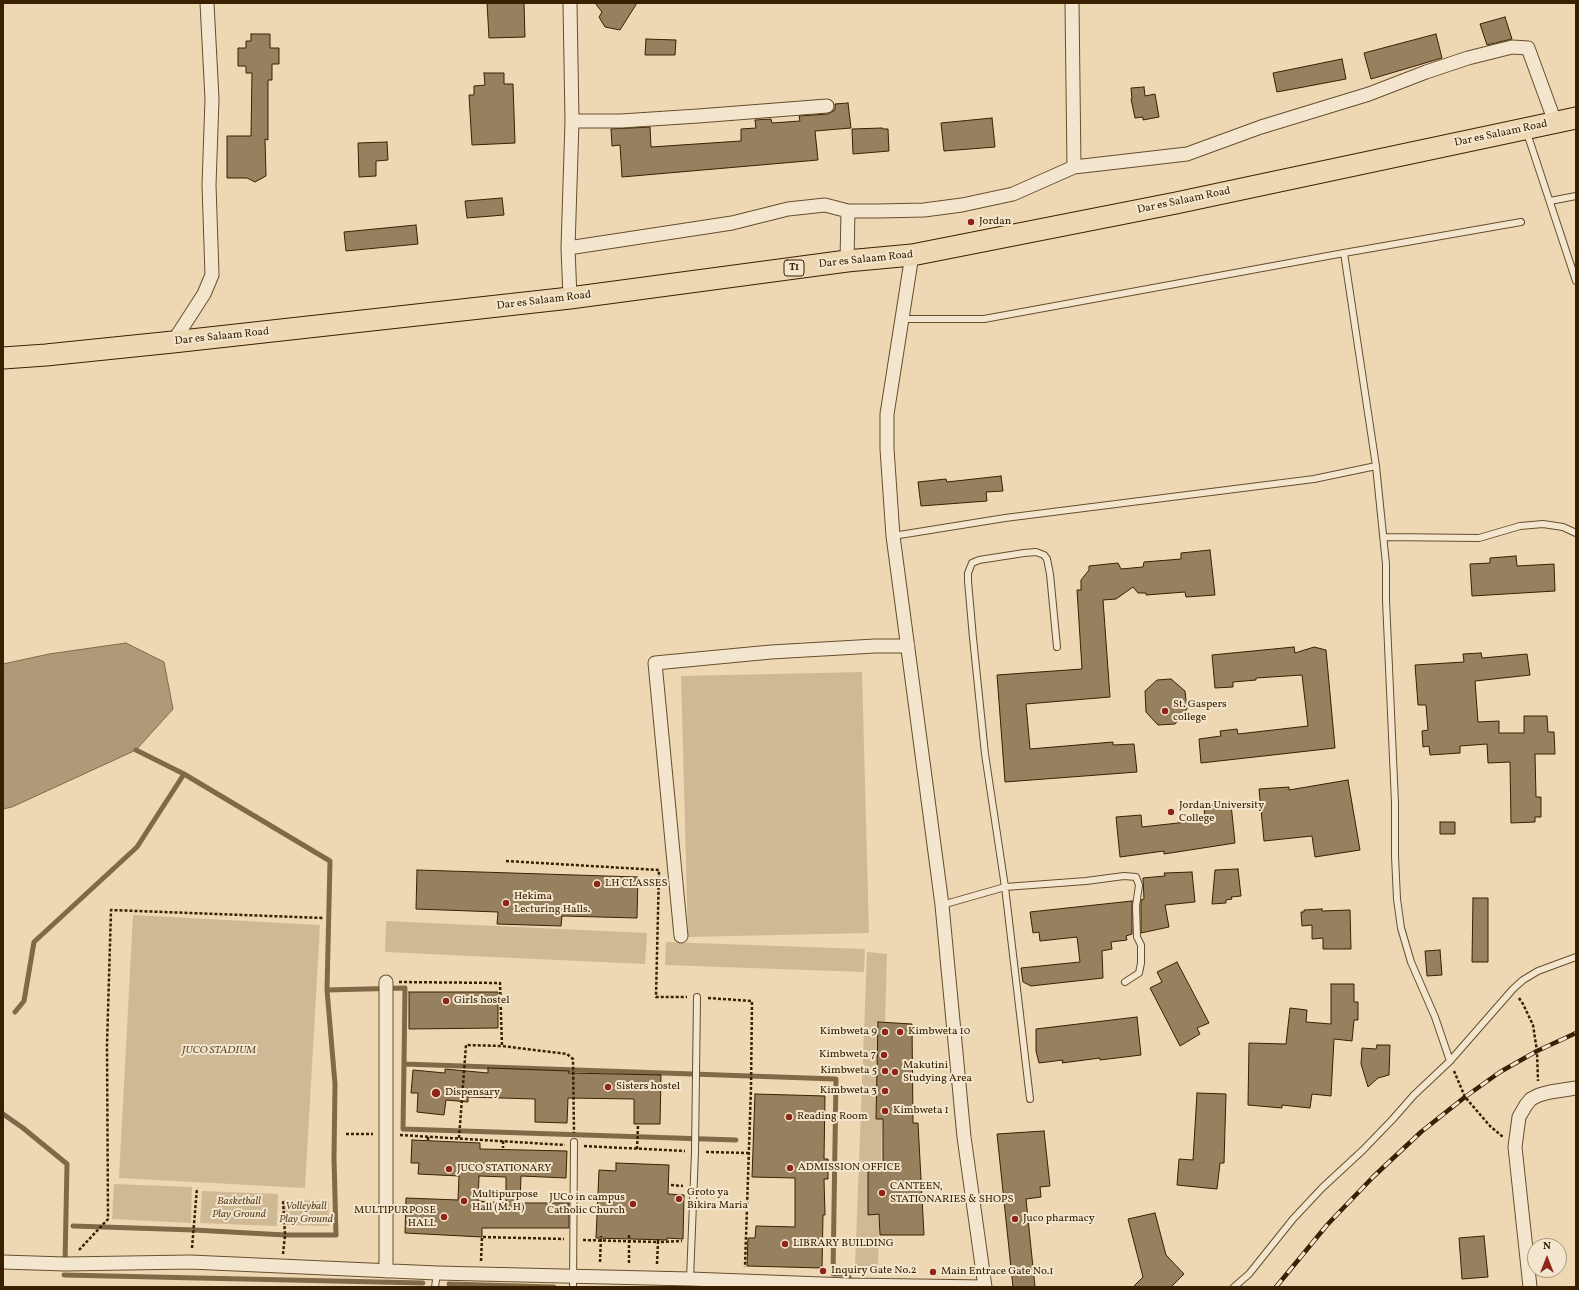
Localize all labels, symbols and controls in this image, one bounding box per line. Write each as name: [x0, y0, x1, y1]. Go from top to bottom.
street label: Dar es Salaam Road: [1453, 118, 1549, 150]
street label: Dar es Salaam Road: [1136, 185, 1232, 217]
place label: Jordan: [979, 215, 1011, 229]
marker: Jordan: [966, 217, 976, 227]
street label: Dar es Salaam Road: [818, 248, 914, 272]
road number: T1: [784, 260, 804, 276]
street label: Dar es Salaam Road: [496, 289, 592, 313]
street label: Dar es Salaam Road: [174, 325, 270, 349]
place label: St. Gaspers college: [1173, 698, 1227, 724]
marker: St. Gaspers college: [1160, 706, 1170, 716]
place label: Jordan University College: [1179, 799, 1264, 825]
marker: Jordan University College: [1166, 807, 1176, 817]
place label: LH CLASSES: [605, 877, 668, 891]
marker: LH CLASSES: [592, 879, 602, 889]
place label: Hekima Lecturing Halls.: [514, 890, 590, 916]
marker: Hekima Lecturing Halls.: [501, 898, 511, 908]
place label: Girls hostel: [454, 994, 510, 1008]
marker: Girls hostel: [441, 996, 451, 1006]
place label: Kimbweta 9: [820, 1025, 877, 1039]
place label: Kimbweta 10: [908, 1025, 970, 1039]
marker: Kimbweta 9: [880, 1027, 890, 1037]
marker: Kimbweta 10: [895, 1027, 905, 1037]
park label: JUCO STADIUM: [182, 1044, 256, 1058]
place label: Kimbweta 7: [819, 1048, 876, 1062]
marker: Kimbweta 7: [879, 1050, 889, 1060]
place label: Makutini Studying Area: [903, 1059, 972, 1085]
place label: Kimbweta 5: [820, 1064, 877, 1078]
marker: Kimbweta 5: [880, 1066, 890, 1076]
marker: Makutini Studying Area: [890, 1067, 900, 1077]
place label: Sisters hostel: [616, 1080, 680, 1094]
marker: Sisters hostel: [603, 1082, 613, 1092]
place label: Kimbweta 3: [820, 1084, 877, 1098]
place label: Dispensary: [445, 1086, 500, 1100]
marker: Kimbweta 3: [880, 1086, 890, 1096]
marker: Dispensary: [430, 1087, 442, 1099]
place label: Kimbweta 1: [893, 1104, 949, 1118]
marker: Kimbweta 1: [880, 1106, 890, 1116]
place label: Reading Room: [797, 1110, 868, 1124]
marker: Reading Room: [784, 1112, 794, 1122]
place label: ADMISSION OFFICE: [798, 1161, 900, 1175]
place label: JUCO STATIONARY: [457, 1162, 551, 1176]
marker: ADMISSION OFFICE: [785, 1163, 795, 1173]
marker: JUCO STATIONARY: [444, 1164, 454, 1174]
place label: CANTEEN, STATIONARIES & SHOPS: [890, 1180, 1014, 1206]
place label: Groto ya Bikira Maria: [687, 1186, 748, 1212]
place label: Multipurpose Hall (M. H): [472, 1188, 538, 1214]
marker: CANTEEN, STATIONARIES & SHOPS: [877, 1188, 887, 1198]
place label: JUCo in campus Catholic Church: [547, 1191, 625, 1217]
marker: Groto ya Bikira Maria: [674, 1194, 684, 1204]
park label: Basketball Play Ground: [212, 1195, 266, 1221]
marker: Multipurpose Hall (M. H): [459, 1196, 469, 1206]
marker: JUCo in campus Catholic Church: [628, 1199, 638, 1209]
park label: Volleyball Play Ground: [279, 1200, 333, 1226]
place label: MULTIPURPOSE HALL: [354, 1204, 436, 1230]
marker: MULTIPURPOSE HALL: [439, 1212, 449, 1222]
place label: Juco pharmacy: [1023, 1212, 1095, 1226]
marker: Juco pharmacy: [1010, 1214, 1020, 1224]
place label: LIBRARY BUILDING: [793, 1237, 894, 1251]
north arrow: [1527, 1238, 1567, 1278]
marker: LIBRARY BUILDING: [780, 1239, 790, 1249]
text: N: [1543, 1239, 1551, 1254]
place label: Inquiry Gate No.2: [831, 1264, 917, 1278]
place label: Main Entrace Gate No.1: [941, 1265, 1054, 1279]
marker: Inquiry Gate No.2: [818, 1266, 828, 1276]
marker: Main Entrace Gate No.1: [928, 1267, 938, 1277]

